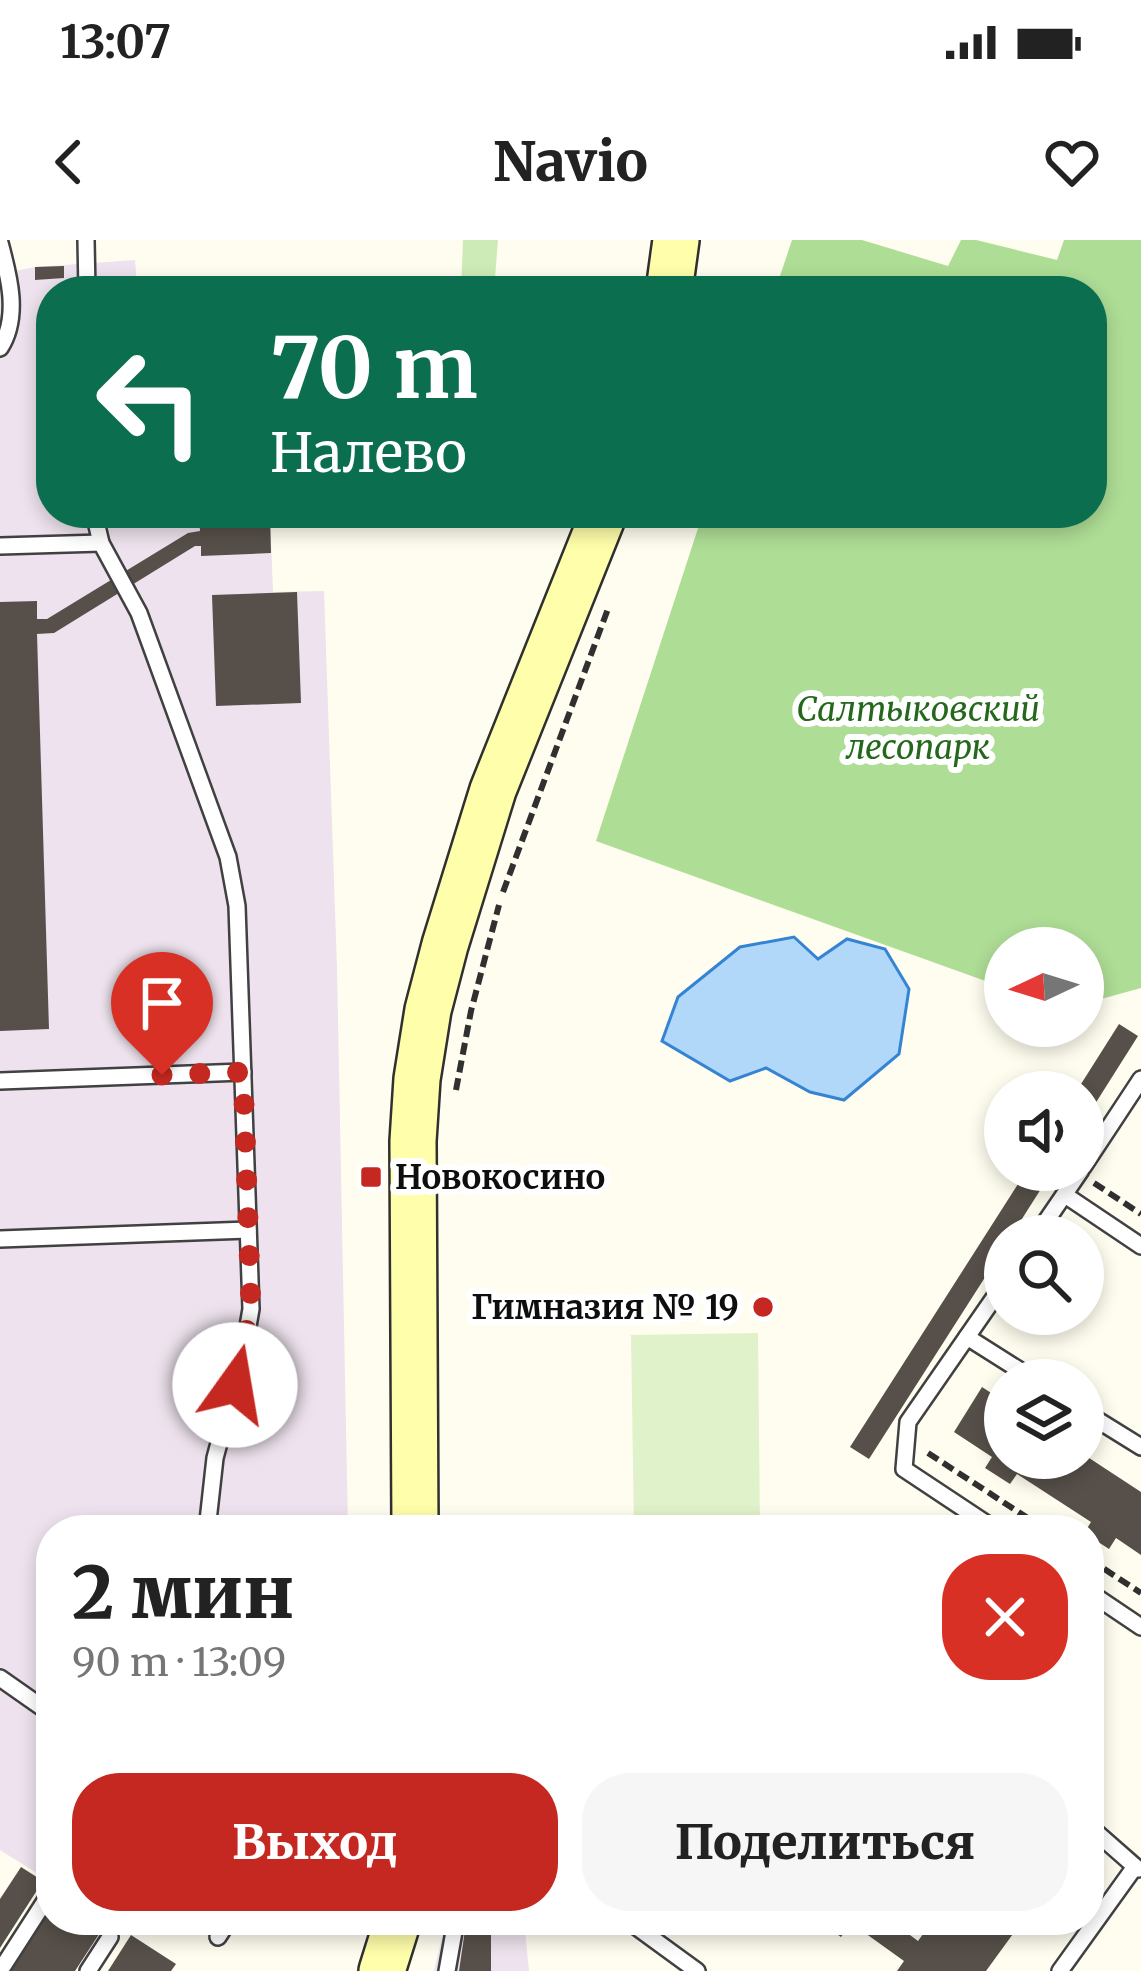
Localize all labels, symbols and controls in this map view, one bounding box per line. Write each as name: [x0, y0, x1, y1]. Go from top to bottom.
text: 13:07: [60, 14, 171, 70]
text: Navio: [493, 128, 648, 196]
icon: back: [36, 129, 102, 195]
icon: heart: [1039, 129, 1105, 195]
text: 70 m: [270, 315, 478, 421]
icon: left: [72, 324, 228, 480]
text: Налево: [270, 419, 467, 487]
park label: Салтыковский лесопарк: [796, 689, 1040, 768]
north arrow: [984, 927, 1104, 1047]
map controls: [984, 927, 1104, 1479]
pin: [111, 952, 213, 1075]
icon: arrive: [129, 970, 195, 1036]
button: sound: [984, 1071, 1104, 1191]
place label: Новокосино: [395, 1157, 605, 1198]
marker: Новокосино: [358, 1164, 384, 1190]
button: search: [984, 1215, 1104, 1335]
place label: Гимназия № 19: [471, 1287, 739, 1328]
marker: Гимназия № 19: [750, 1294, 776, 1320]
position arrow: [172, 1322, 298, 1448]
button: layers: [984, 1359, 1104, 1479]
text: 2 мин: [72, 1547, 294, 1638]
button: close: [942, 1554, 1068, 1680]
text: 90 m · 13:09: [72, 1638, 286, 1687]
button: Выход: [72, 1773, 558, 1911]
button: Поделиться: [582, 1773, 1068, 1911]

